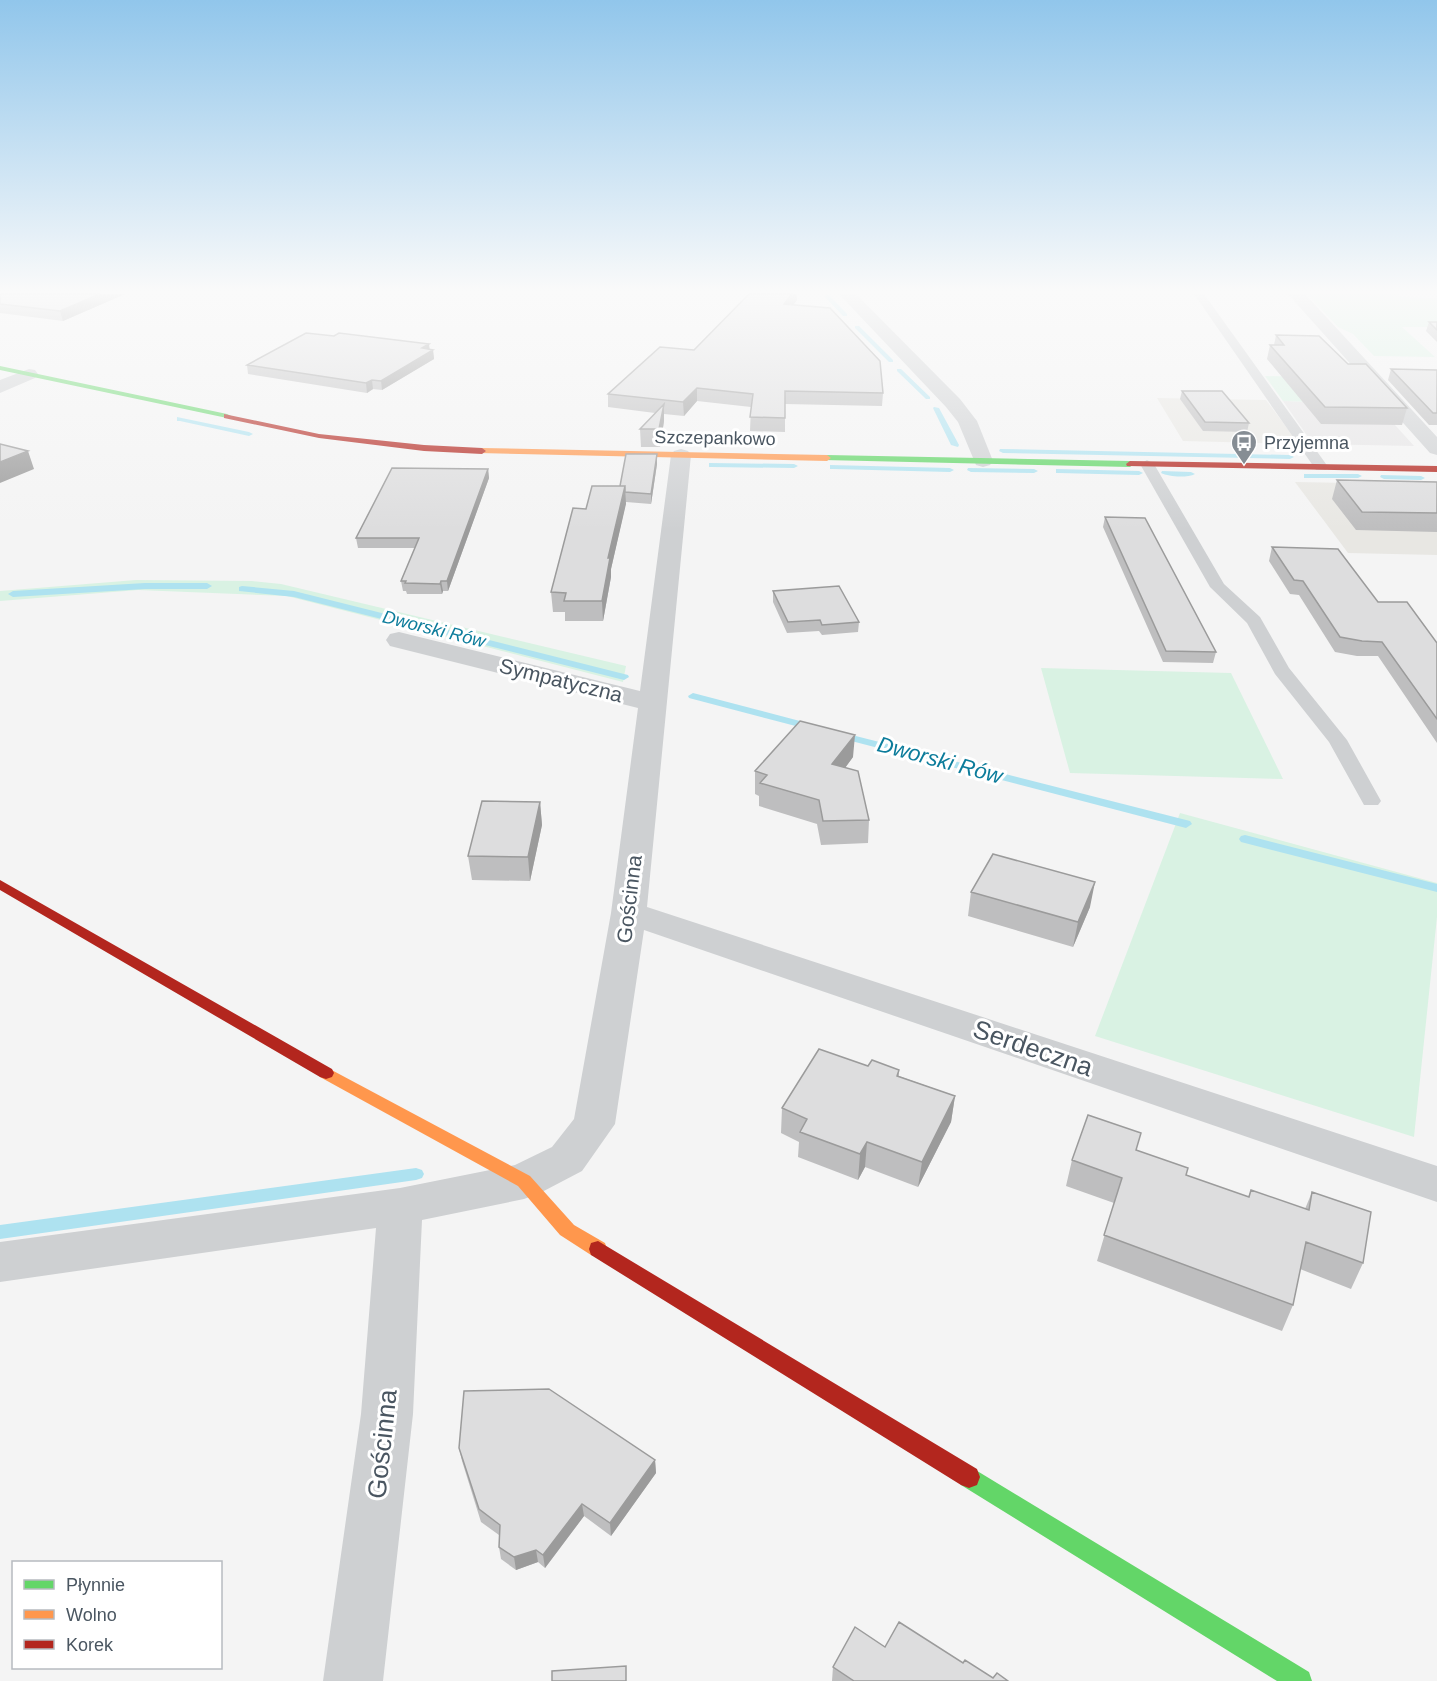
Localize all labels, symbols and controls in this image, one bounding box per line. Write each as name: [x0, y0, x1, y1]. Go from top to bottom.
street label: Szczepankowo: [654, 427, 776, 449]
bus stop icon: Przyjemna: [1229, 428, 1259, 466]
place label: Przyjemna: [1264, 433, 1350, 453]
water label: Dworski Rów: [381, 607, 488, 652]
street label: Sympatyczna: [497, 654, 625, 706]
water label: Dworski Rów: [875, 731, 1007, 789]
street label: Gościnna: [612, 853, 646, 944]
street label: Serdeczna: [969, 1014, 1097, 1083]
street label: Gościnna: [361, 1387, 403, 1500]
legend: [12, 1561, 222, 1669]
text: Płynnie: [66, 1575, 125, 1595]
text: Wolno: [66, 1605, 117, 1625]
text: Korek: [66, 1635, 114, 1655]

